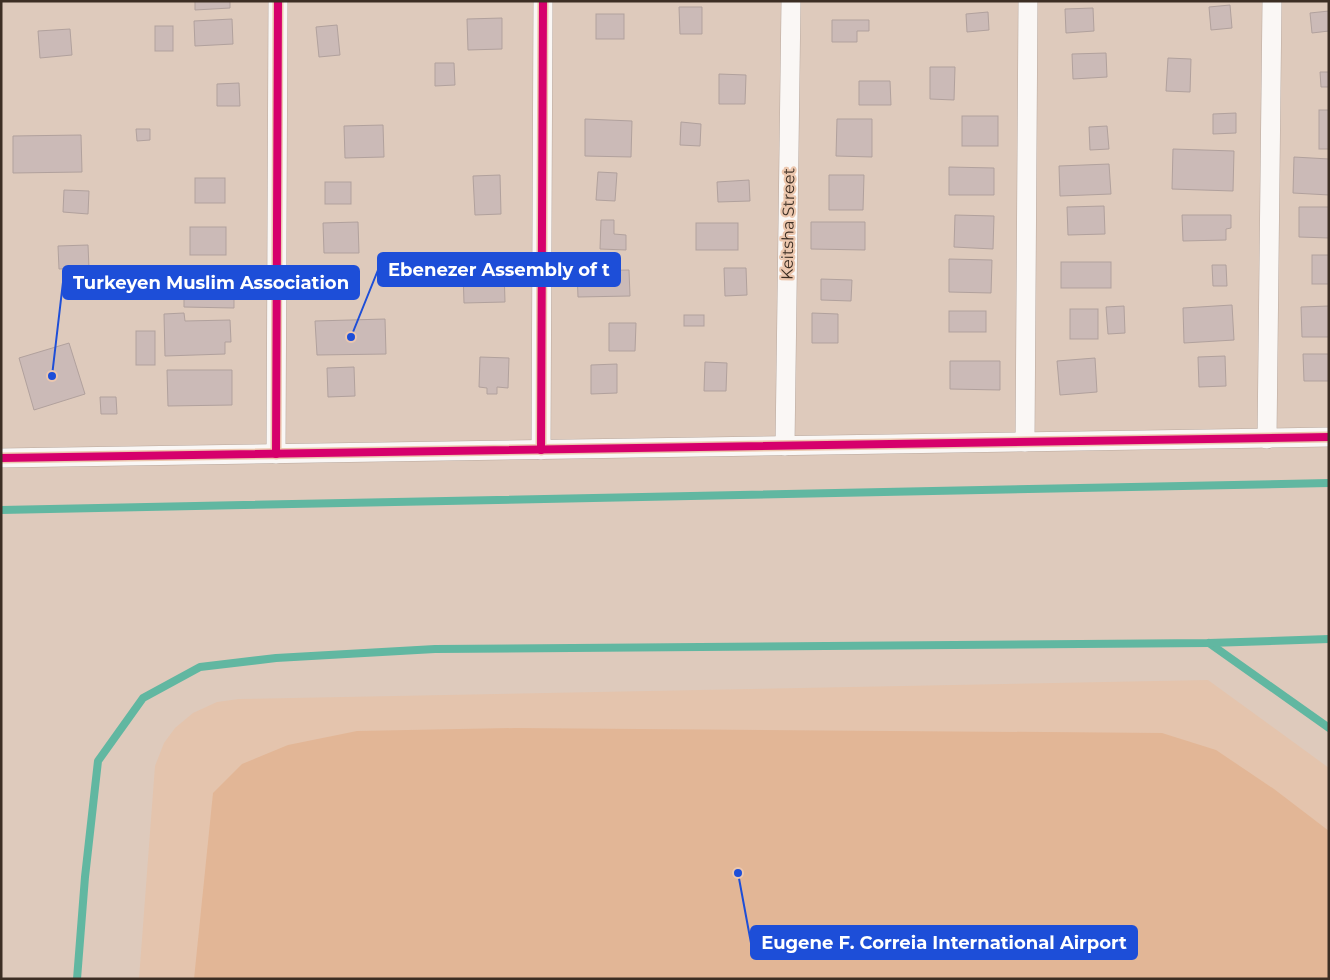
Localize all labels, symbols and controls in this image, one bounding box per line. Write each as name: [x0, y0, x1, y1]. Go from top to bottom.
street label: Keitsha Street: [778, 167, 798, 280]
callout: Ebenezer Assembly of t: [378, 253, 620, 286]
text: Ebenezer Assembly of t: [388, 259, 610, 281]
callout: Turkeyen Muslim Association: [63, 266, 359, 299]
text: Turkeyen Muslim Association: [73, 272, 349, 294]
callout: Eugene F. Correia International Airport: [751, 926, 1137, 959]
text: Eugene F. Correia International Airport: [761, 932, 1127, 954]

